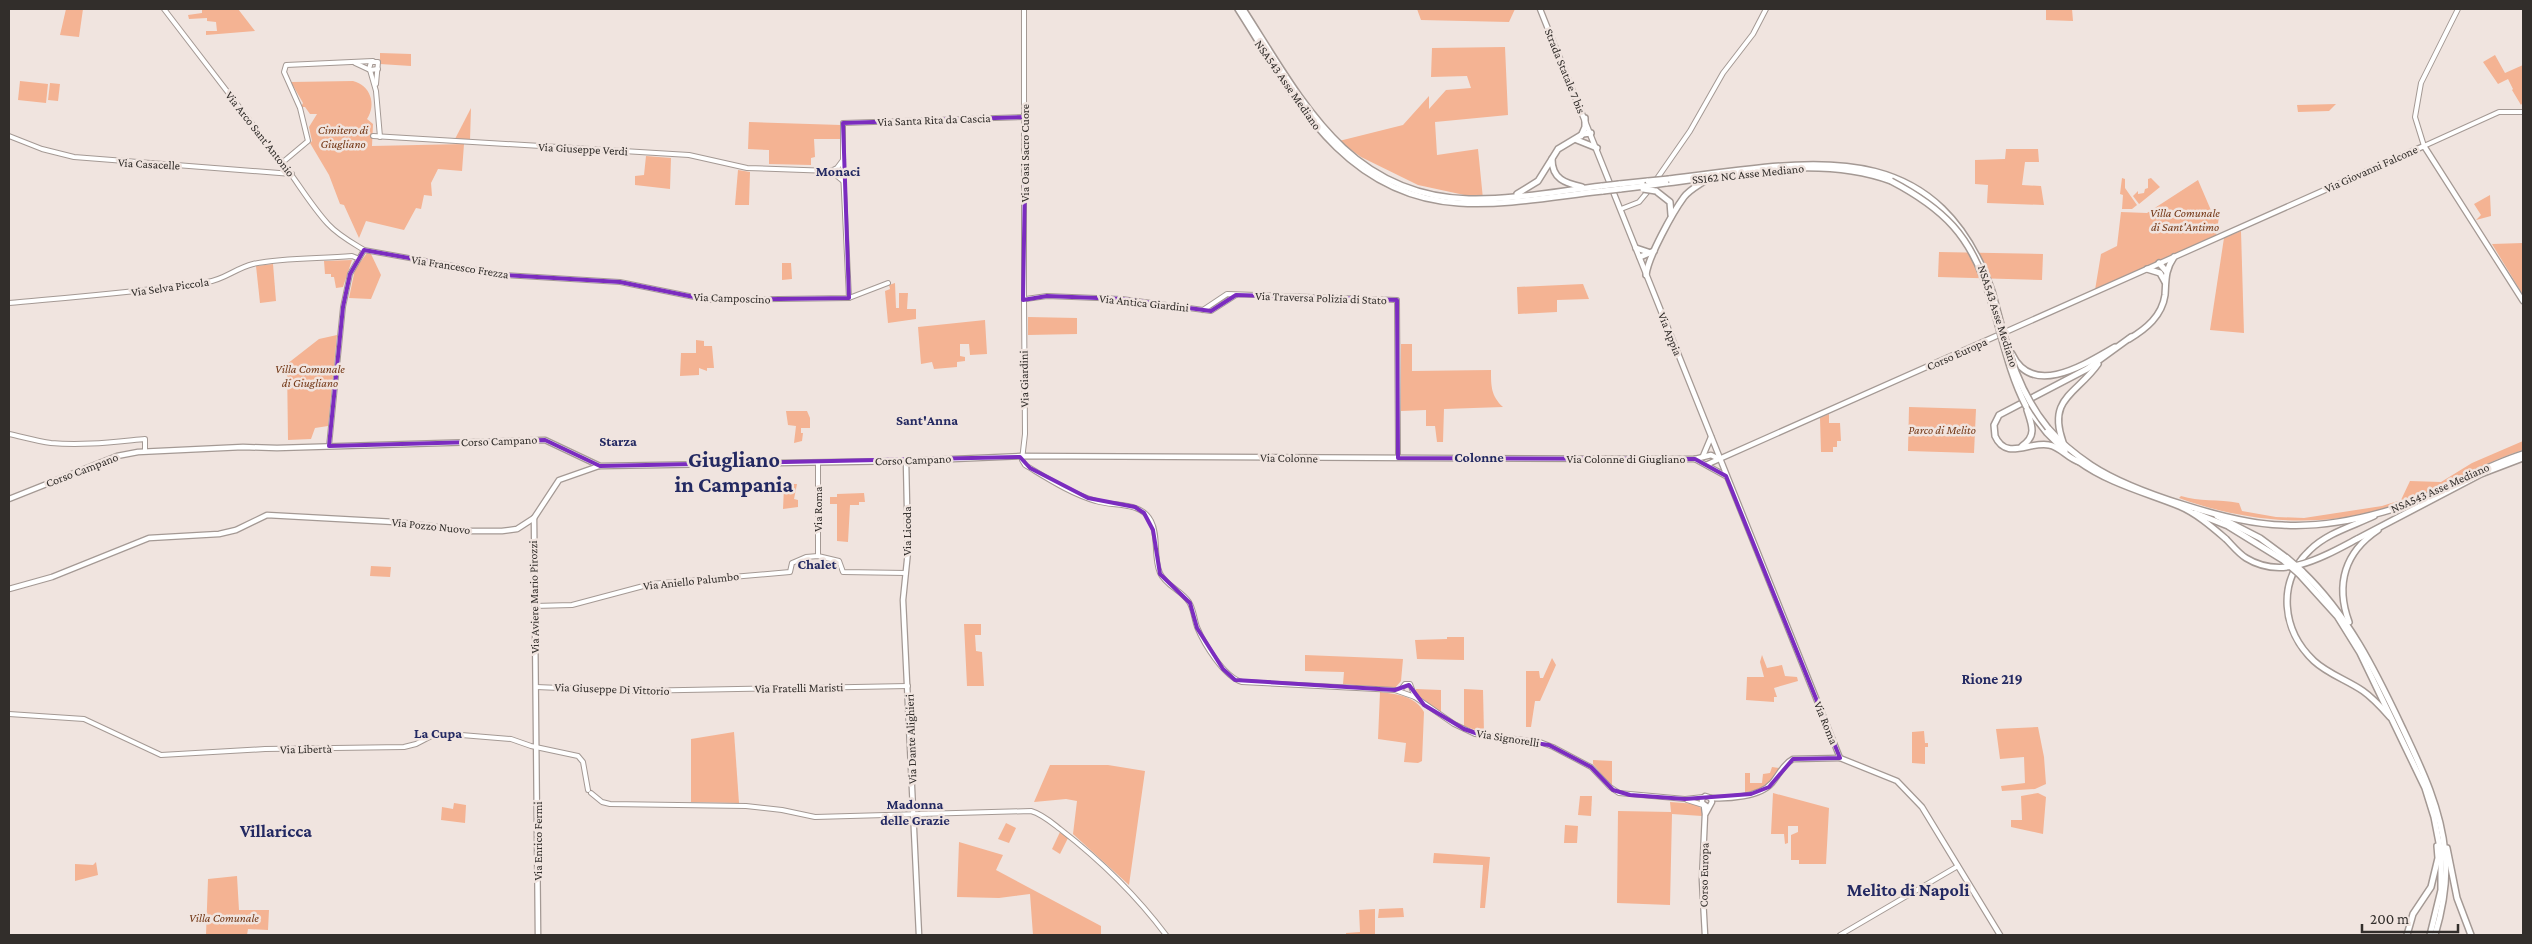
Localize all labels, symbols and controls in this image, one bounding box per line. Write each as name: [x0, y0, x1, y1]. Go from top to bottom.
street label: Strada Statale 7 bis: [1542, 27, 1589, 116]
street label: NSA543 Asse Mediano: [1252, 37, 1324, 133]
street label: Via Arco Sant'Antonio: [222, 89, 298, 180]
street label: Via Oasi Sacro Cuore: [1018, 104, 1032, 202]
street label: Via Santa Rita da Cascia: [877, 111, 991, 129]
park label: Cimitero di Giugliano: [318, 123, 369, 151]
street label: Via Giuseppe Verdi: [538, 140, 628, 158]
street label: Via Giovanni Falcone: [2322, 142, 2420, 196]
street label: Via Casacelle: [118, 155, 180, 173]
street label: SS162 NC Asse Mediano: [1691, 161, 1805, 187]
district label: Monaci: [816, 163, 860, 179]
park label: Villa Comunale di Sant'Antimo: [2150, 206, 2220, 234]
street label: Via Francesco Frezza: [410, 252, 510, 282]
street label: NSA543 Asse Mediano: [1975, 263, 2021, 369]
street label: Via Selva Piccola: [130, 275, 210, 299]
street label: Via Traversa Polizia di Stato: [1255, 289, 1387, 307]
street label: Via Camposcino: [693, 290, 771, 306]
street label: Via Antica Giardini: [1098, 291, 1190, 315]
street label: Via Appia: [1655, 310, 1685, 358]
street label: Corso Europa: [1925, 334, 1990, 374]
street label: Via Giardini: [1017, 350, 1031, 408]
park label: Villa Comunale di Giugliano: [275, 362, 345, 390]
district label: Sant'Anna: [896, 412, 958, 428]
park label: Parco di Melito: [1908, 423, 1976, 437]
street label: Corso Campano: [461, 433, 538, 449]
district label: Starza: [599, 433, 637, 449]
district label: Giugliano in Campania: [675, 447, 793, 497]
district label: Colonne: [1454, 449, 1504, 465]
street label: Corso Campano: [44, 450, 120, 490]
street label: Via Colonne: [1260, 450, 1318, 466]
street label: Corso Campano: [875, 452, 952, 468]
street label: Via Colonne di Giugliano: [1567, 452, 1686, 466]
street label: NSA543 Asse Mediano: [2389, 460, 2491, 516]
street label: Via Roma: [811, 486, 825, 532]
street label: Via Licoda: [900, 506, 914, 556]
street label: Via Pozzo Nuovo: [391, 515, 471, 537]
street label: Via Aviere Mario Pirozzi: [526, 540, 542, 654]
district label: Chalet: [798, 556, 837, 572]
street label: Via Aniello Palumbo: [642, 569, 740, 593]
district label: Rione 219: [1961, 671, 2023, 687]
street label: Via Giuseppe Di Vittorio: [554, 680, 670, 698]
street label: Via Fratelli Maristi: [755, 680, 843, 696]
street label: Via Dante Alighieri: [902, 694, 920, 784]
street label: Via Roma: [1811, 699, 1841, 747]
district label: La Cupa: [414, 725, 462, 741]
street label: Via Signorelli: [1476, 726, 1540, 750]
street label: Via Libertà: [280, 742, 333, 756]
district label: Madonna delle Grazie: [880, 796, 950, 828]
street label: Via Enrico Fermi: [531, 801, 545, 881]
district label: Villaricca: [239, 821, 312, 841]
street label: Corso Europa: [1696, 842, 1712, 907]
district label: Melito di Napoli: [1847, 880, 1970, 900]
scale bar: [2362, 902, 2458, 934]
park label: Villa Comunale: [189, 911, 259, 925]
text: 200 m: [2370, 911, 2409, 927]

